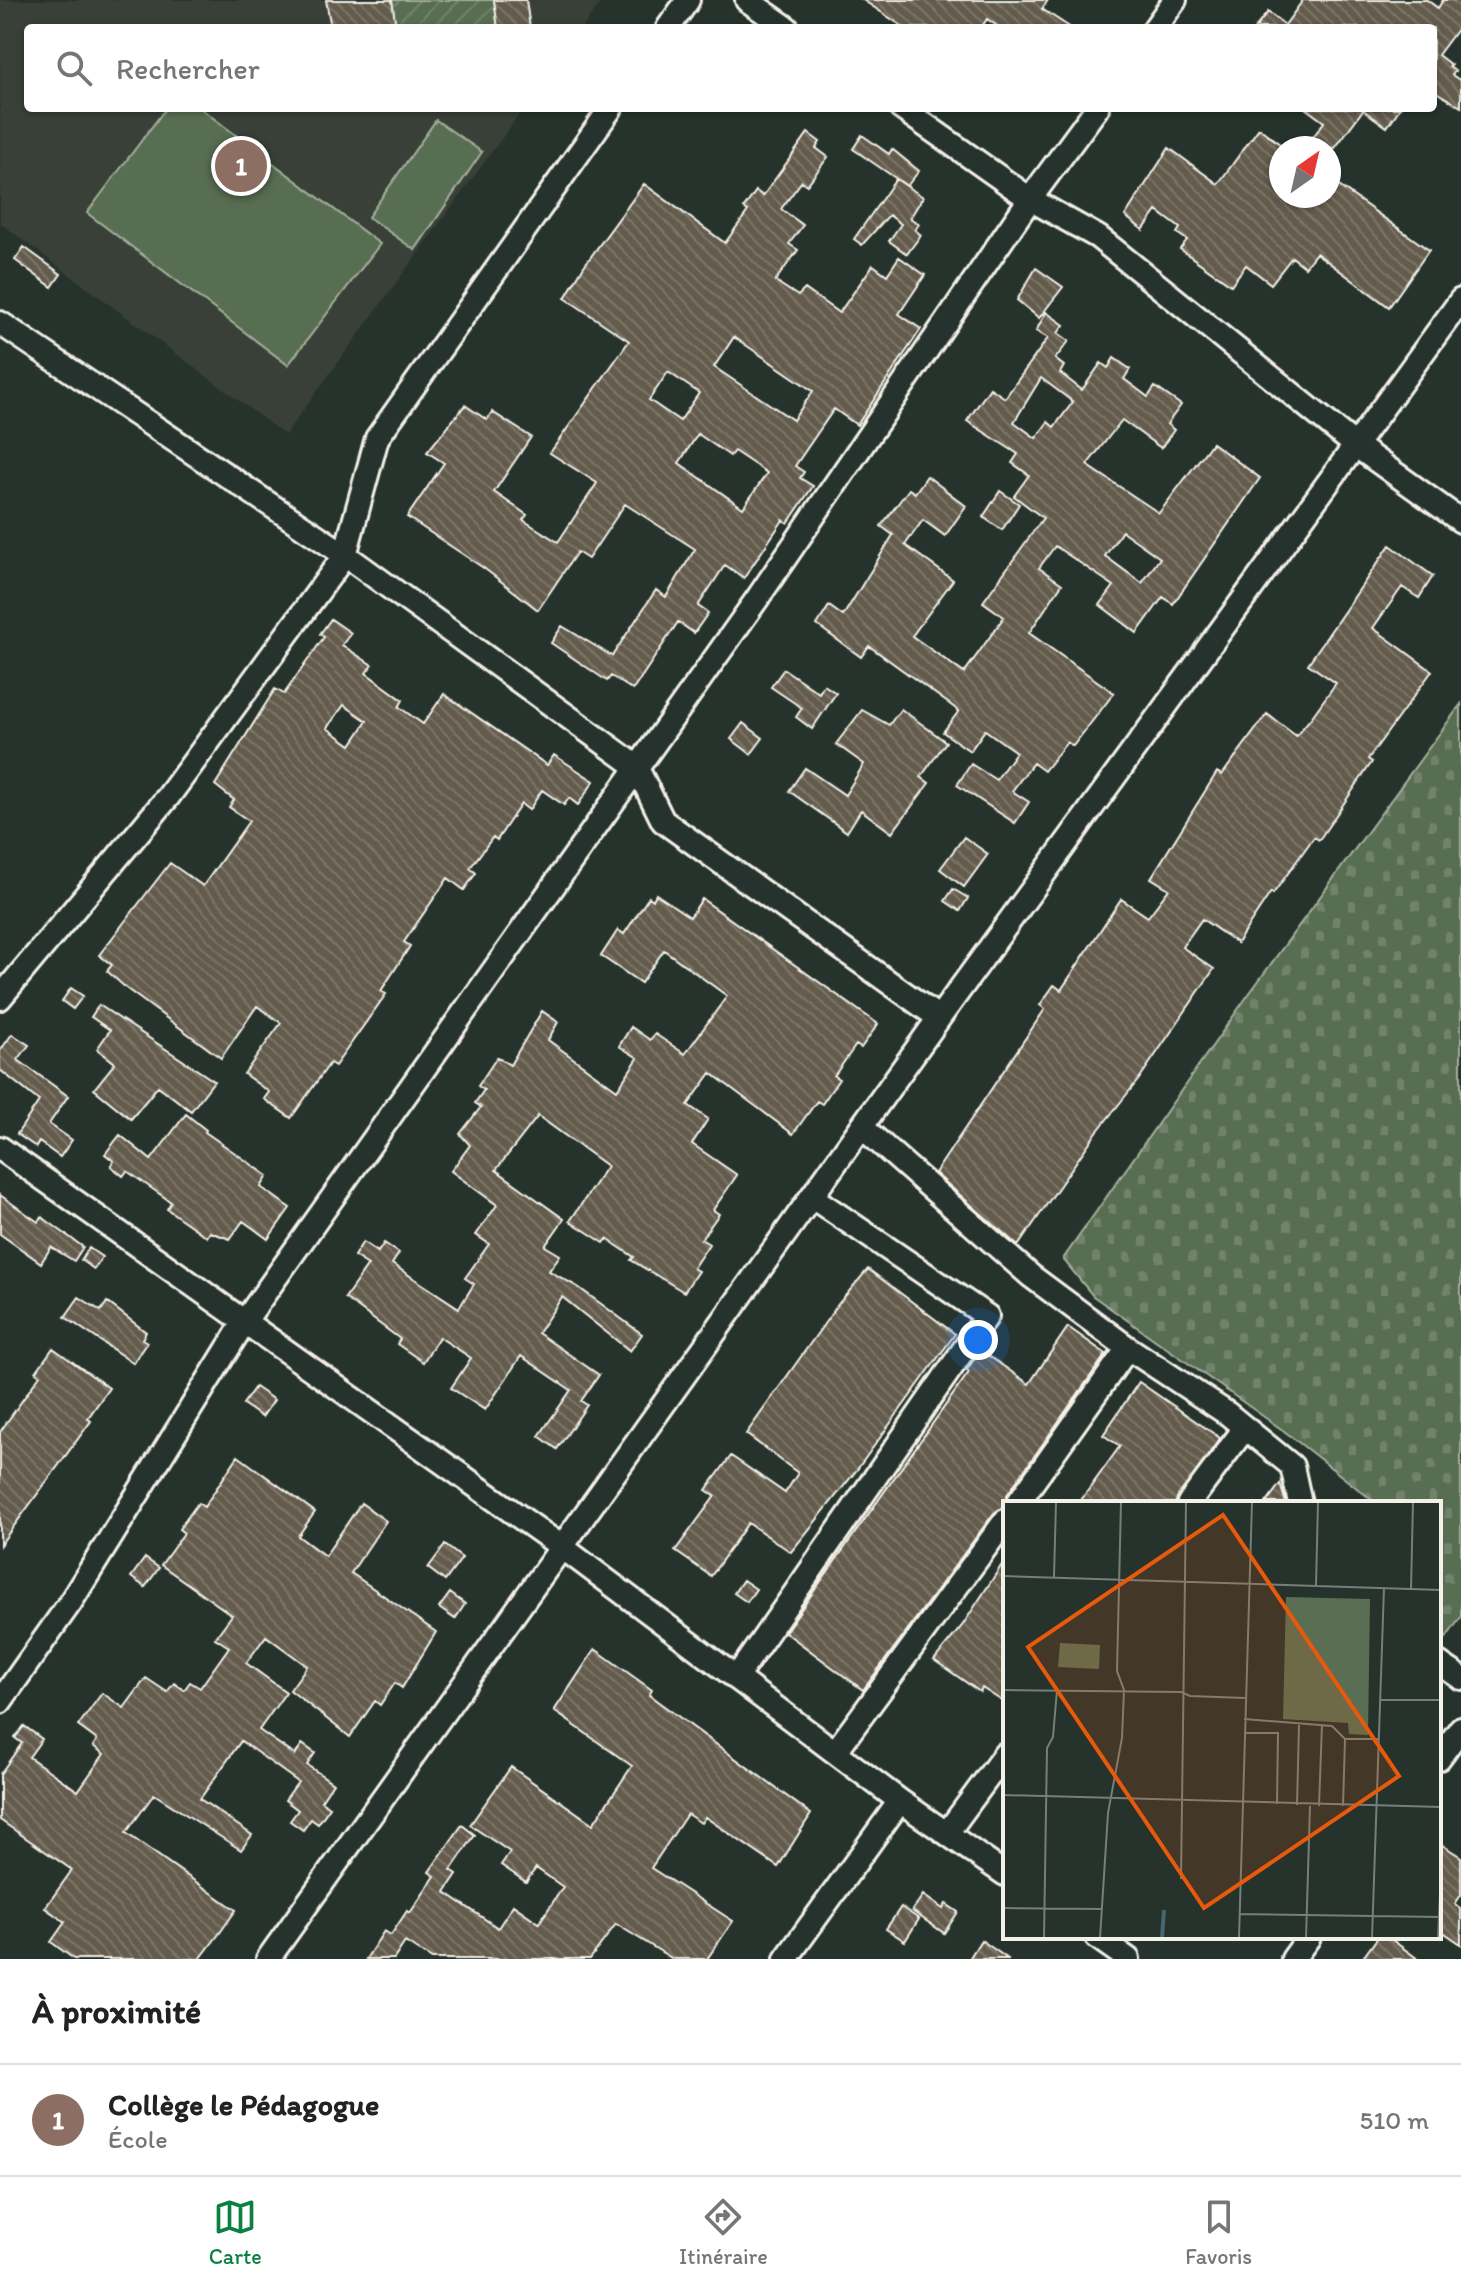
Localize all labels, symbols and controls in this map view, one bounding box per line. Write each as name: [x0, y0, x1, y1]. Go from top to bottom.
search box: [24, 24, 1437, 112]
icon: search: [52, 46, 96, 90]
text: Rechercher: [116, 50, 260, 87]
pin: 1: [215, 136, 267, 196]
north arrow: [1269, 136, 1341, 208]
your location: [958, 1320, 998, 1360]
inset map: [1003, 1501, 1441, 1939]
text: À proximité: [32, 1991, 201, 2032]
text: Collège le Pédagogue: [108, 2086, 379, 2123]
text: 1: [52, 2104, 64, 2136]
text: 510 m: [1360, 2104, 1429, 2136]
text: École: [108, 2123, 168, 2155]
tab: Carte: [209, 2195, 262, 2270]
tab: Itinéraire: [679, 2195, 768, 2270]
tab: Favoris: [1185, 2195, 1252, 2270]

